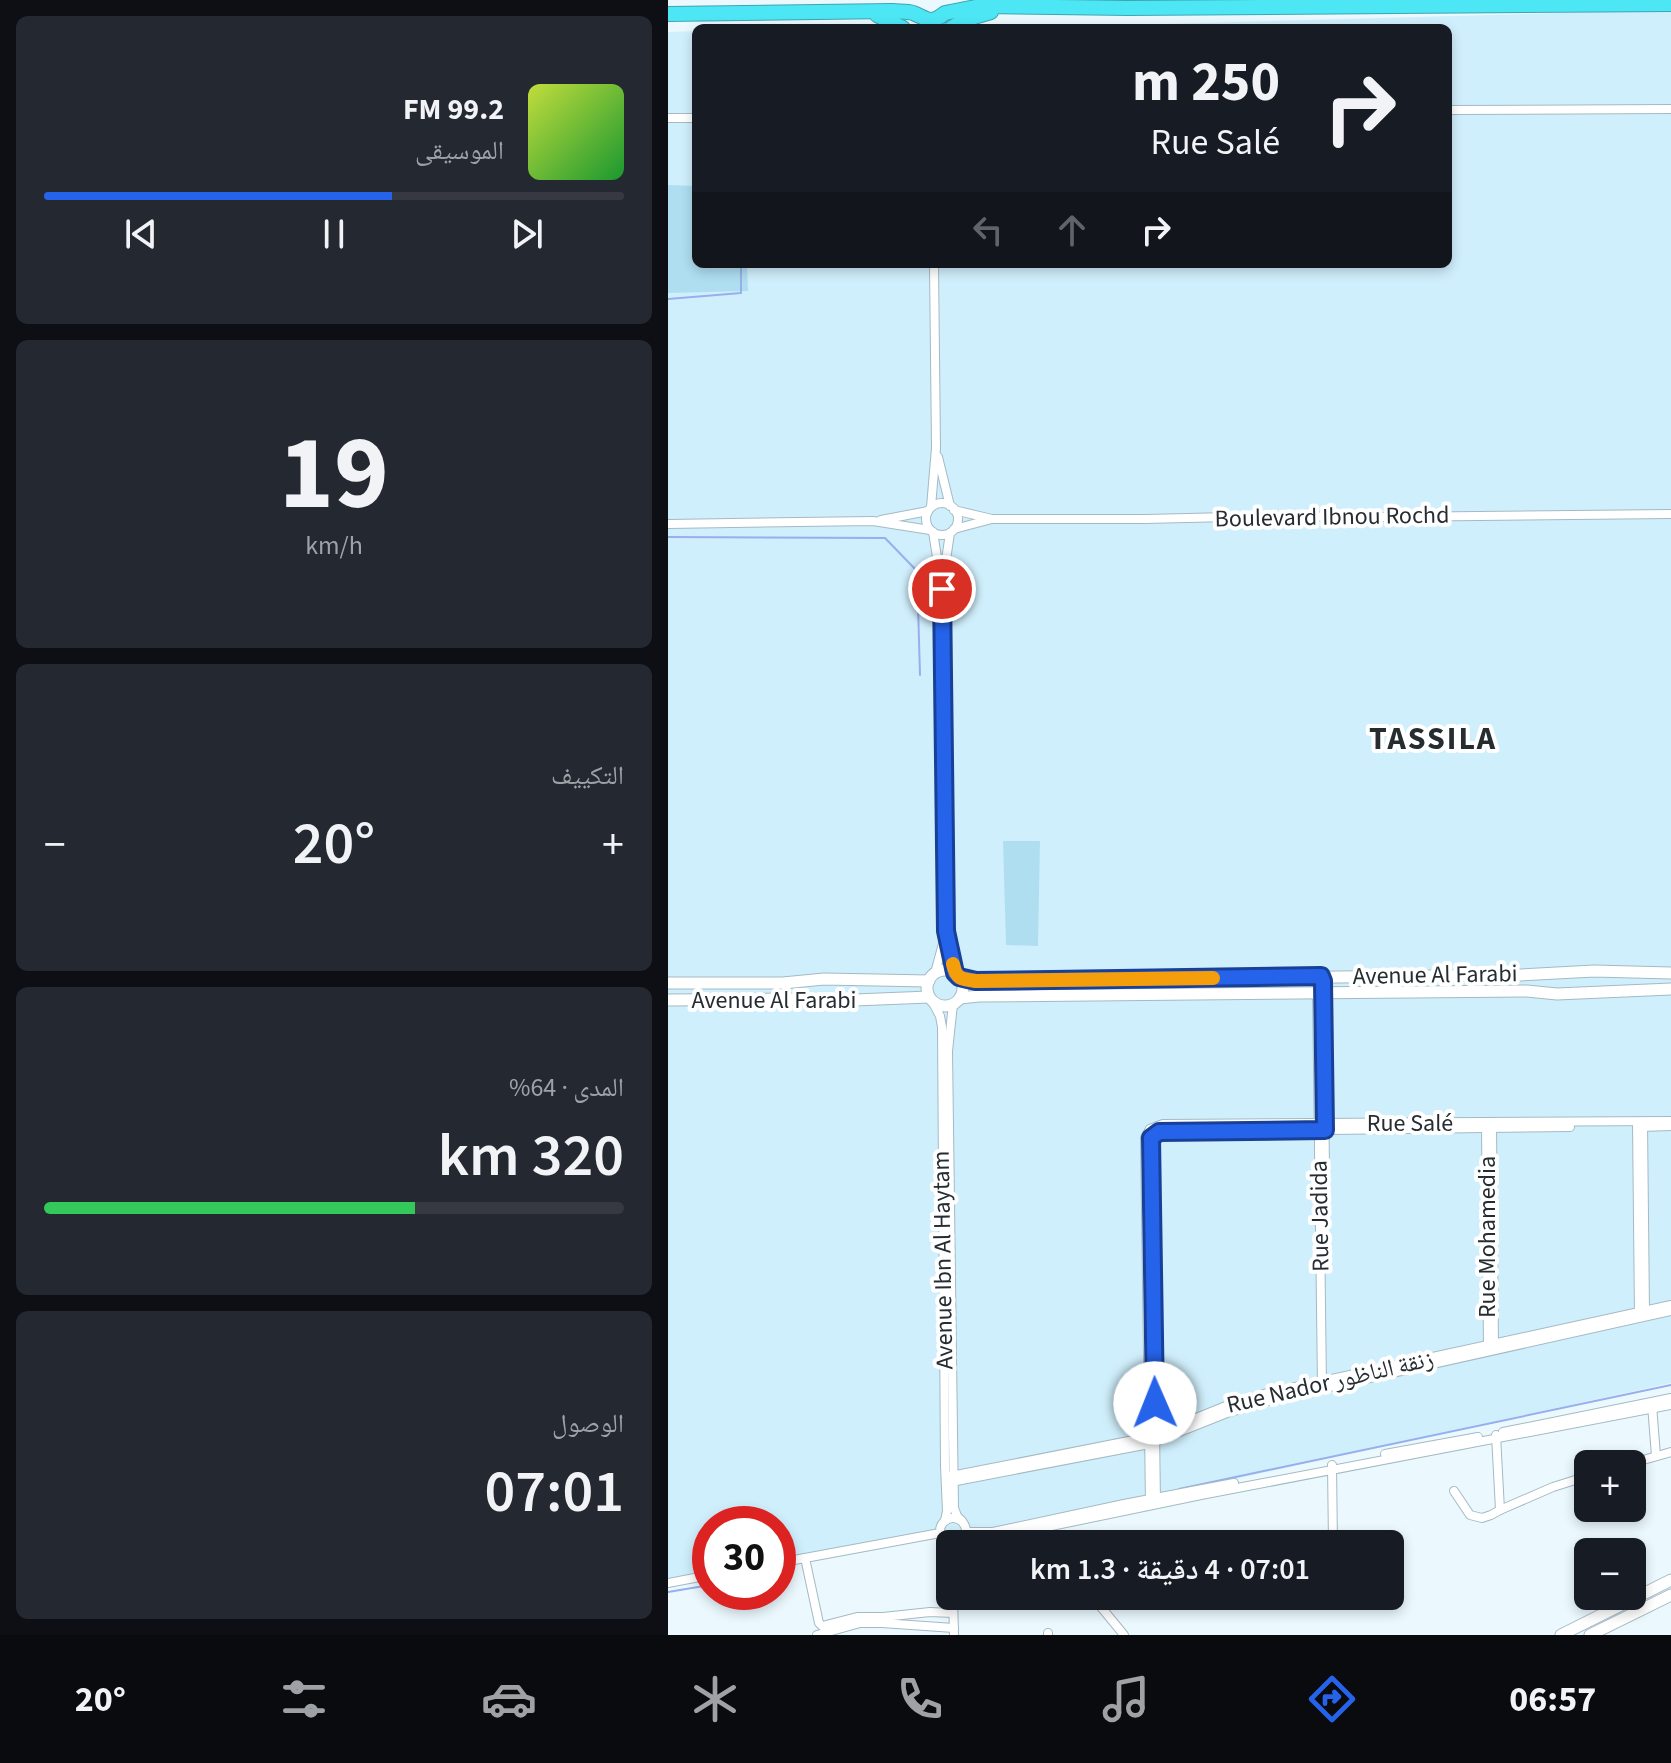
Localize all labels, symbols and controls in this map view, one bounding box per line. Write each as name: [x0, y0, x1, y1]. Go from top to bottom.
text: 250 m: [1132, 43, 1280, 122]
icon: right: [1308, 56, 1412, 160]
text: 99.2 FM: [403, 88, 504, 131]
text: Rue Salé: [1150, 117, 1280, 168]
text: الموسيقى: [415, 132, 504, 169]
icon: left: [966, 208, 1010, 252]
icon: ahead: [1050, 208, 1094, 252]
icon: right: [1134, 208, 1178, 252]
icon: previous: [119, 212, 163, 256]
icon: pause: [312, 212, 356, 256]
icon: next: [505, 212, 549, 256]
text: 19: [279, 401, 389, 549]
street label: Boulevard Ibnou Rochd: [1214, 497, 1450, 537]
text: km/h: [305, 527, 363, 564]
pin: [908, 555, 976, 623]
icon: arrive: [920, 567, 964, 611]
district label: TASSILA: [1369, 716, 1497, 762]
text: التكييف: [551, 757, 624, 794]
text: 20°: [293, 802, 375, 887]
text: −: [44, 814, 66, 877]
text: +: [602, 814, 624, 877]
street label: Avenue Al Farabi: [1352, 956, 1518, 994]
street label: Avenue Al Farabi: [692, 983, 856, 1018]
text: المدى · 64%: [509, 1069, 624, 1106]
street label: Rue Salé: [1367, 1106, 1453, 1141]
text: 320 km: [438, 1114, 624, 1199]
street label: Avenue Ibn Al Haytam: [924, 1150, 962, 1370]
street label: Rue Mohamedia: [1470, 1156, 1505, 1318]
street label: Rue Jadida: [1302, 1160, 1338, 1272]
street label: Rue Nador زنقة الناظور: [1223, 1341, 1437, 1423]
position arrow: [1113, 1361, 1197, 1445]
text: الوصول: [552, 1405, 624, 1442]
text: 07:01: [484, 1450, 624, 1535]
map controls: [1574, 1450, 1646, 1610]
button: +: [1574, 1450, 1646, 1522]
speed limit sign: 30: [692, 1506, 796, 1610]
button: −: [1574, 1538, 1646, 1610]
text: 07:01 · 4 دقيقة · 1.3 km: [1030, 1548, 1310, 1591]
icon: filters: [276, 1671, 332, 1727]
icon: car: [481, 1671, 537, 1727]
icon: climate: [687, 1671, 743, 1727]
icon: phone: [892, 1671, 948, 1727]
icon: music: [1098, 1671, 1154, 1727]
icon: directions: [1304, 1671, 1360, 1727]
text: 20°: [75, 1674, 126, 1725]
text: 06:57: [1509, 1674, 1596, 1725]

